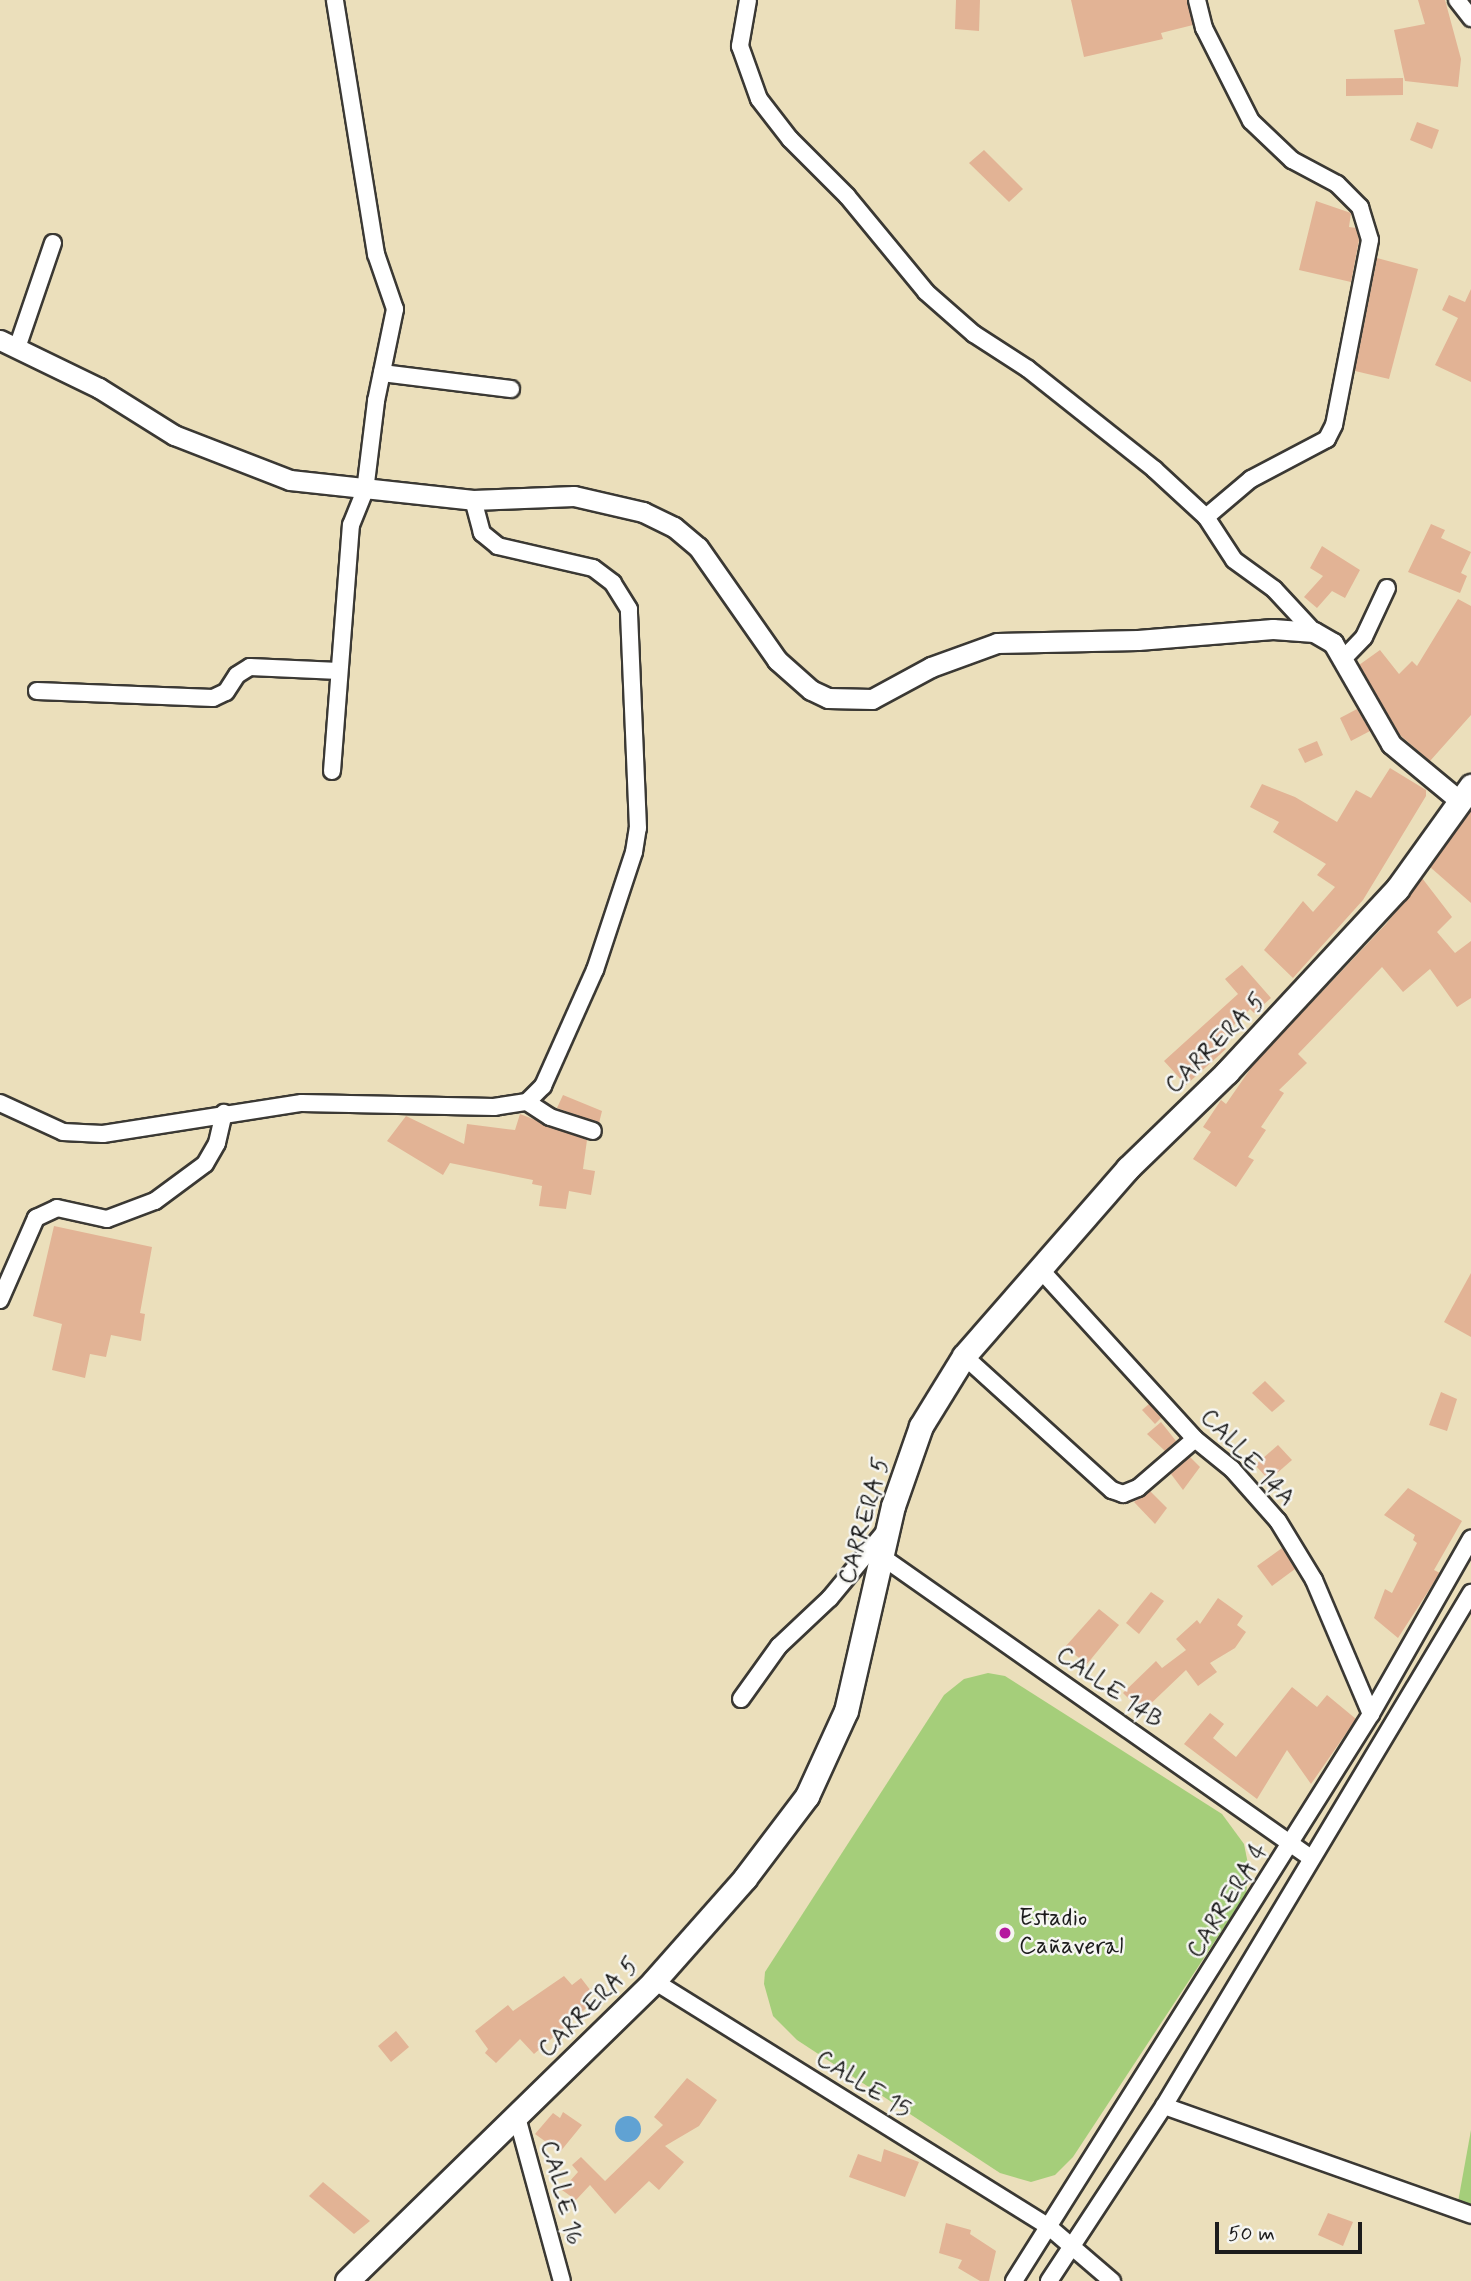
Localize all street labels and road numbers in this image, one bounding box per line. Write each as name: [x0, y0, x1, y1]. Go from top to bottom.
street label: CARRERA 5: [1160, 988, 1272, 1100]
street label: CALLE 14A: [1194, 1403, 1300, 1513]
street label: CARRERA 5: [833, 1454, 897, 1588]
street label: CALLE 14B: [1050, 1641, 1168, 1735]
street label: CARRERA 4: [1181, 1838, 1275, 1964]
street label: CARRERA 5: [533, 1952, 645, 2064]
street label: CALLE 15: [810, 2045, 916, 2125]
street label: CALLE 16: [533, 2138, 589, 2248]

